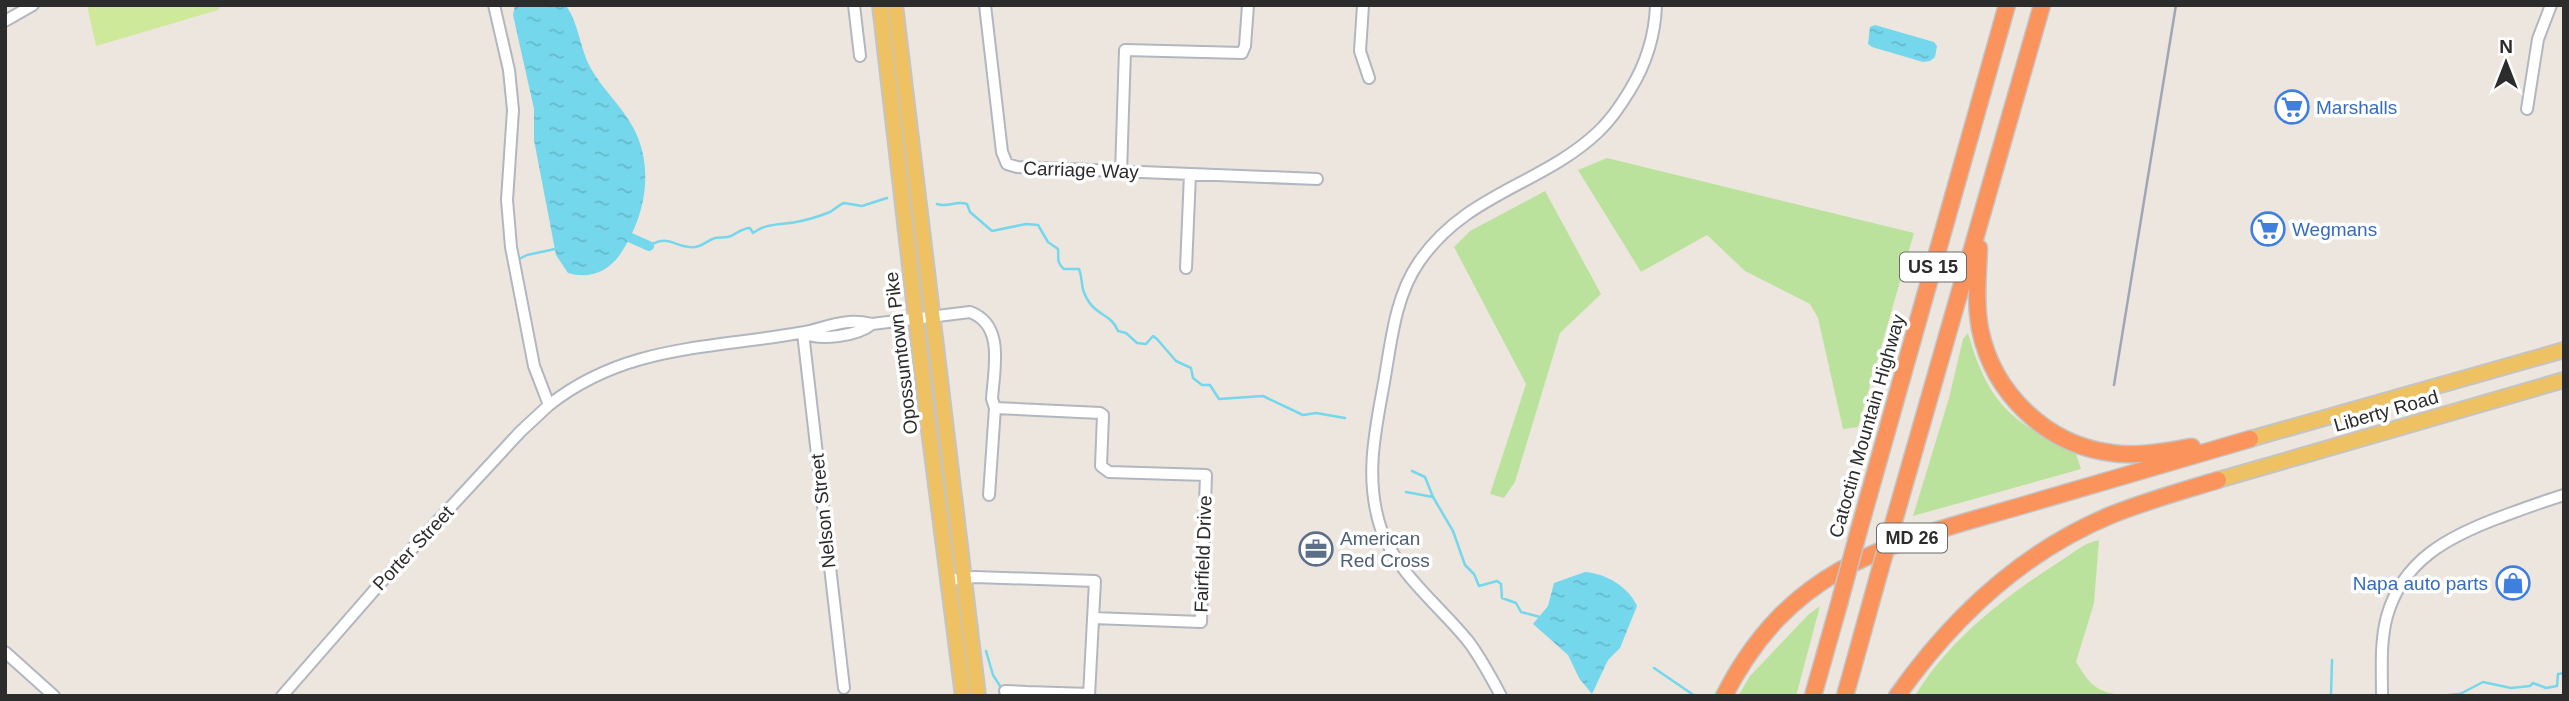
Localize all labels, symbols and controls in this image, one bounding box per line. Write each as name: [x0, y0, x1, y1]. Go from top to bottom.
north arrow: [2471, 28, 2541, 98]
text: N: [2499, 36, 2513, 57]
supermarket icon: Marshalls: [2273, 88, 2311, 126]
place label: Marshalls: [2316, 97, 2397, 118]
street label: Carriage Way: [1023, 157, 1140, 183]
supermarket icon: Wegmans: [2249, 210, 2287, 248]
place label: Wegmans: [2292, 219, 2377, 240]
road number: US 15: [1900, 253, 1966, 282]
street label: Opossumtown Pike: [881, 270, 921, 436]
street label: Catoctin Mountain Highway: [1825, 311, 1909, 540]
street label: Liberty Road: [2331, 386, 2441, 436]
street label: Nelson Street: [806, 452, 839, 569]
street label: Fairfield Drive: [1190, 495, 1216, 613]
street label: Porter Street: [369, 501, 458, 595]
road number: MD 26: [1877, 524, 1947, 552]
place label: American Red Cross: [1340, 528, 1430, 571]
office icon: American Red Cross: [1297, 530, 1335, 568]
shop icon: Napa auto parts: [2494, 564, 2532, 602]
place label: Napa auto parts: [2353, 573, 2488, 594]

